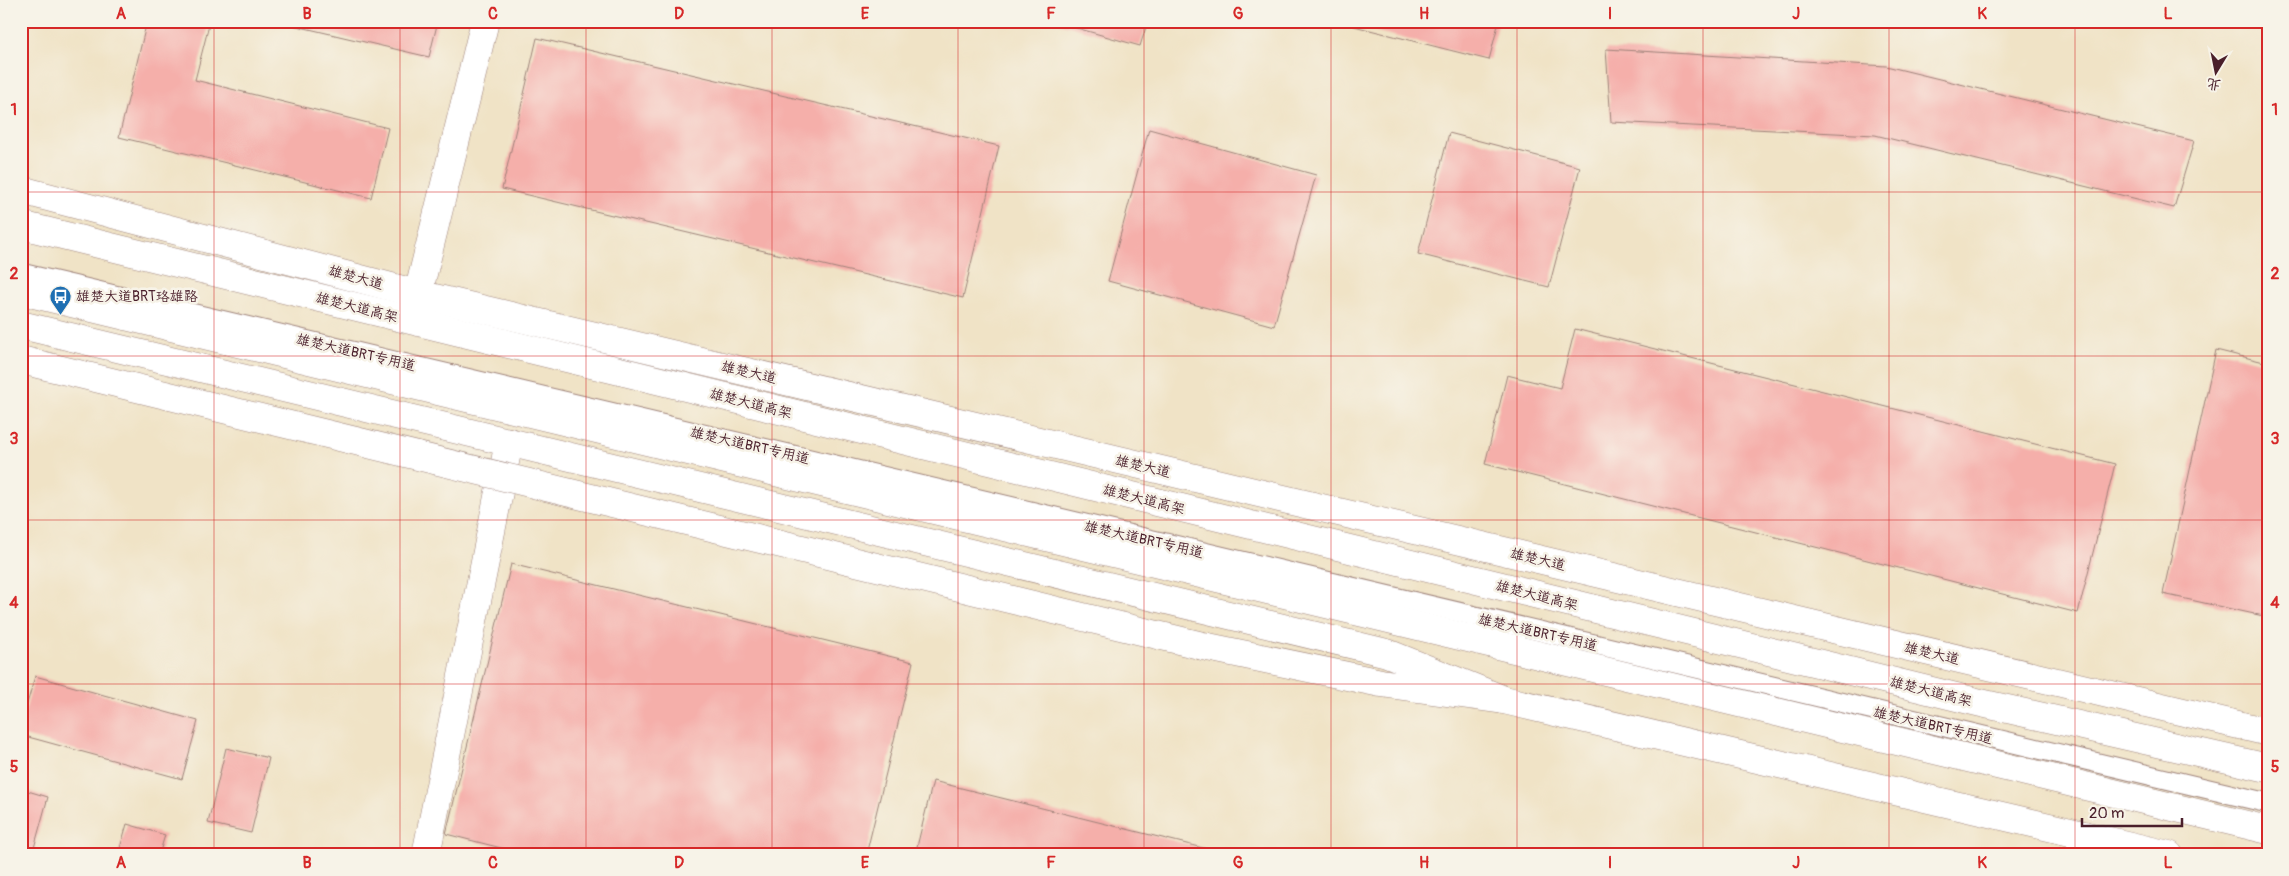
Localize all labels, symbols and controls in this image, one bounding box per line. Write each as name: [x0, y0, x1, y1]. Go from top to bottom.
text: A: [116, 4, 127, 24]
text: B: [302, 4, 312, 24]
text: C: [488, 4, 498, 24]
text: D: [674, 4, 684, 24]
text: E: [861, 4, 870, 24]
text: F: [1046, 4, 1056, 24]
text: G: [1233, 4, 1244, 24]
text: H: [1419, 4, 1429, 24]
text: I: [1608, 4, 1612, 24]
text: J: [1792, 4, 1800, 24]
text: K: [1977, 4, 1987, 24]
text: L: [2163, 4, 2173, 24]
north arrow: [2192, 48, 2242, 98]
text: 北: [2205, 75, 2222, 94]
text: 1: [11, 100, 17, 120]
text: 1: [2272, 100, 2278, 120]
street label: 雄楚大道: [327, 262, 385, 293]
text: 2: [10, 264, 19, 284]
text: 2: [2271, 264, 2280, 284]
bus stop icon: 雄楚大道BRT珞雄路: [48, 284, 72, 315]
place label: 雄楚大道BRT珞雄路: [76, 288, 198, 305]
street label: 雄楚大道高架: [314, 289, 400, 326]
street label: 雄楚大道BRT专用道: [295, 331, 417, 374]
street label: 雄楚大道: [720, 358, 778, 387]
street label: 雄楚大道高架: [708, 385, 794, 422]
street label: 雄楚大道BRT专用道: [689, 424, 811, 467]
text: 3: [10, 429, 19, 449]
text: 3: [2271, 429, 2280, 449]
street label: 雄楚大道: [1114, 452, 1172, 481]
street label: 雄楚大道高架: [1101, 481, 1187, 518]
street label: 雄楚大道BRT专用道: [1083, 518, 1205, 561]
street label: 雄楚大道: [1509, 545, 1567, 574]
street label: 雄楚大道高架: [1494, 577, 1580, 614]
text: 4: [9, 593, 19, 613]
text: 4: [2270, 593, 2280, 613]
street label: 雄楚大道BRT专用道: [1477, 611, 1599, 654]
street label: 雄楚大道: [1903, 639, 1961, 668]
street label: 雄楚大道高架: [1888, 673, 1974, 710]
street label: 雄楚大道BRT专用道: [1872, 704, 1994, 747]
text: 5: [10, 757, 19, 777]
text: 5: [2271, 757, 2280, 777]
scale bar: [2082, 796, 2182, 828]
text: 20 m: [2089, 804, 2124, 823]
text: A: [116, 853, 127, 873]
text: B: [302, 853, 312, 873]
text: C: [488, 853, 498, 873]
text: D: [674, 853, 684, 873]
text: E: [861, 853, 870, 873]
text: F: [1046, 853, 1056, 873]
text: G: [1233, 853, 1244, 873]
text: H: [1419, 853, 1429, 873]
text: I: [1608, 853, 1612, 873]
text: J: [1792, 853, 1800, 873]
text: K: [1977, 853, 1987, 873]
text: L: [2163, 853, 2173, 873]

